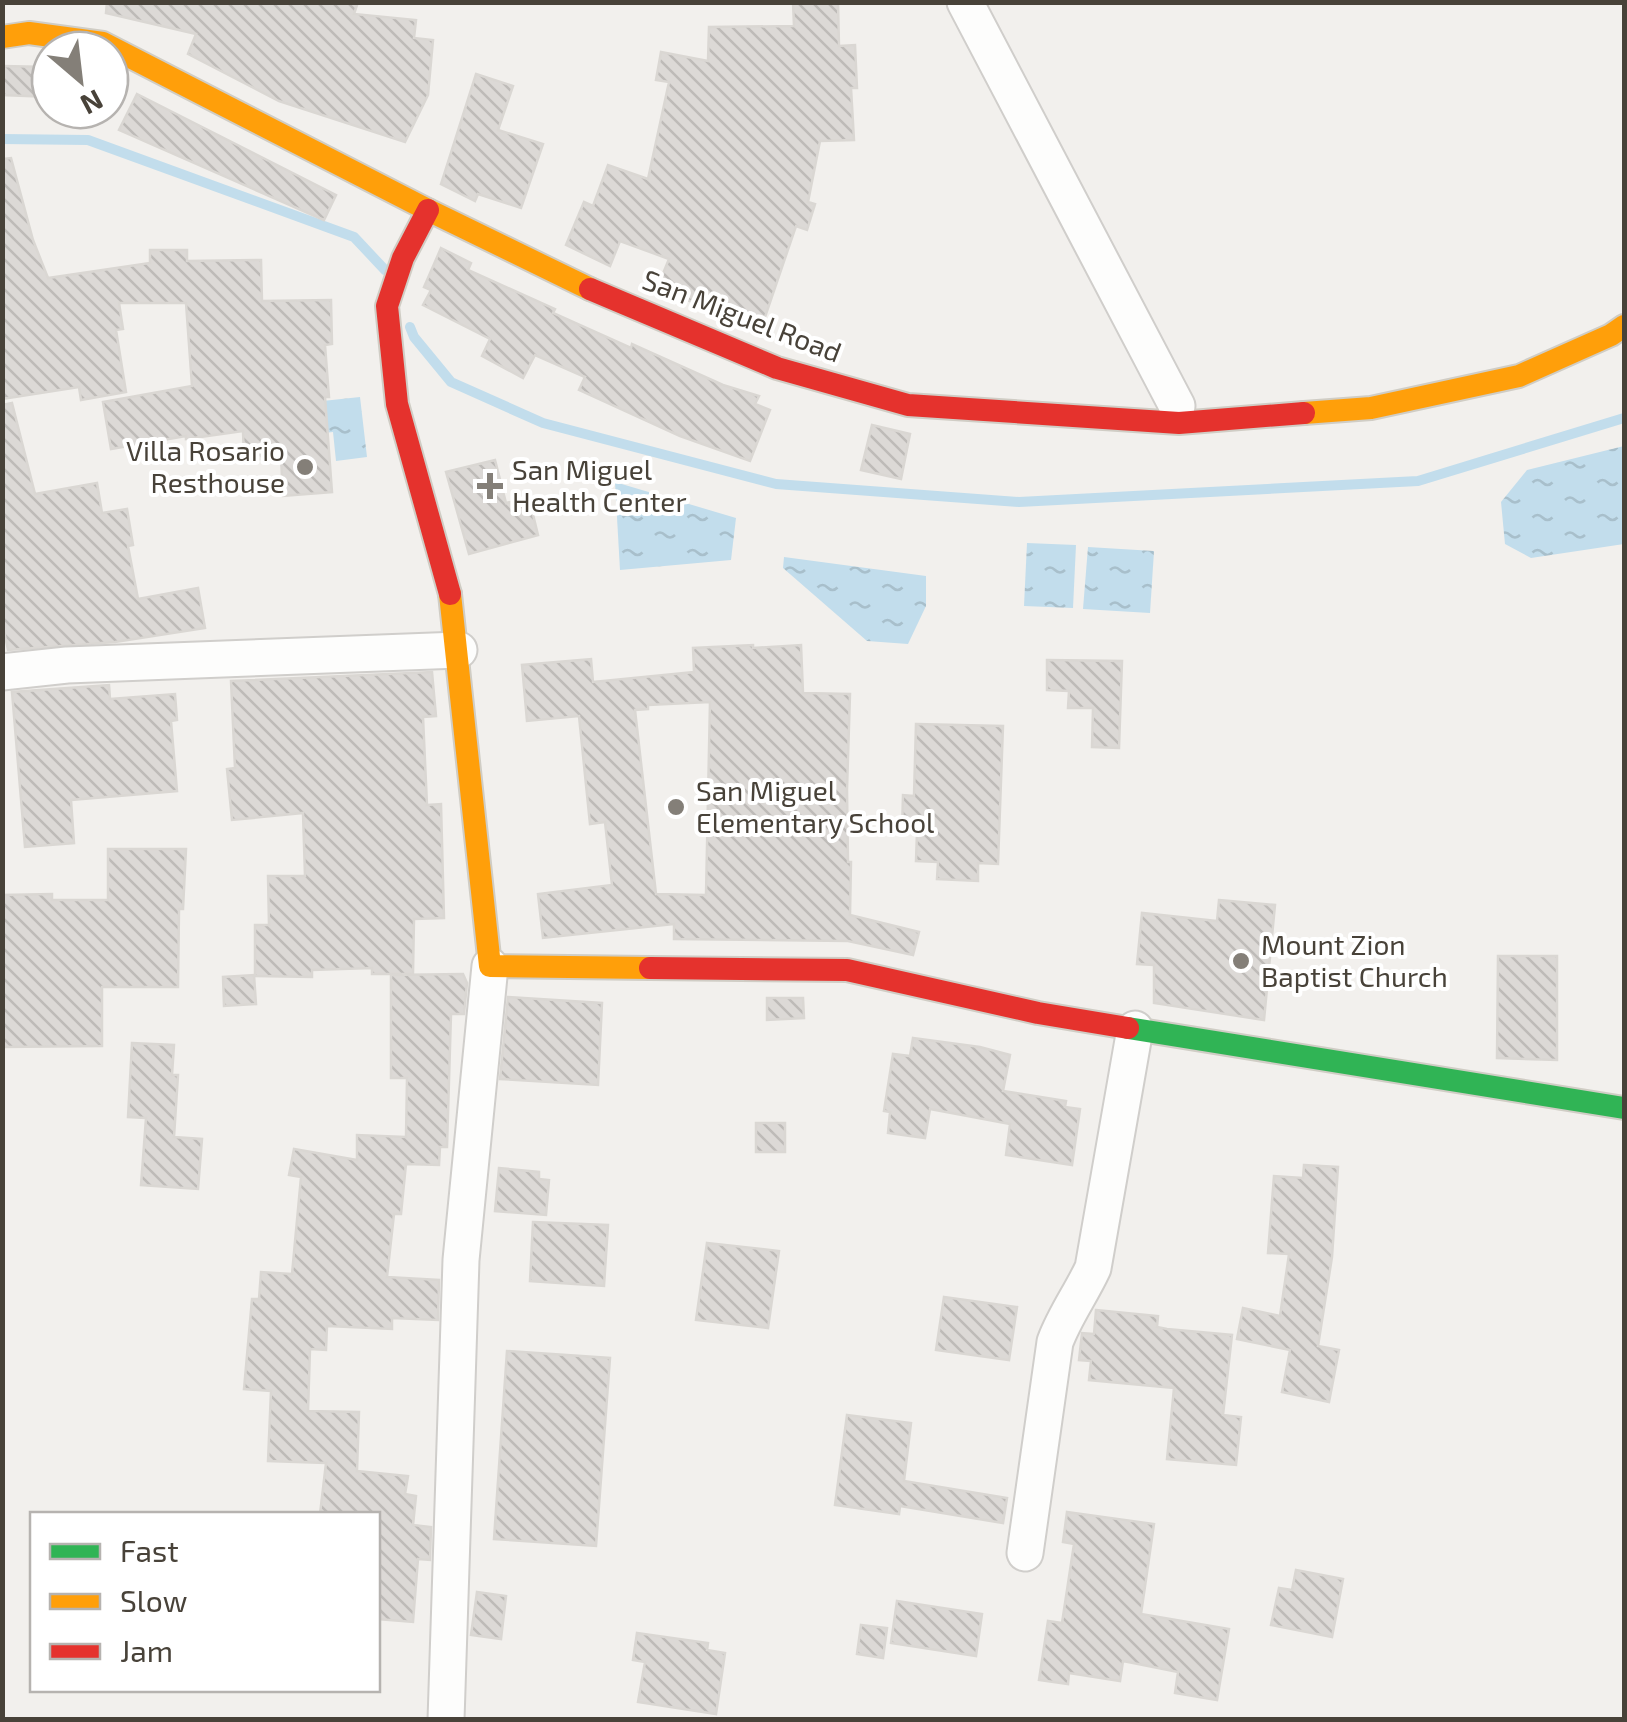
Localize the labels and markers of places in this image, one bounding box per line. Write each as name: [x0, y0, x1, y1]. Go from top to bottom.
place label: Villa Rosario Resthouse: [126, 433, 285, 499]
place label: San Miguel Health Center: [512, 452, 687, 518]
marker: Villa Rosario Resthouse: [294, 456, 316, 478]
marker: San Miguel Health Center: [477, 473, 503, 499]
place label: San Miguel Elementary School: [696, 773, 935, 839]
marker: San Miguel Elementary School: [665, 796, 687, 818]
place label: Mount Zion Baptist Church: [1261, 927, 1448, 993]
marker: Mount Zion Baptist Church: [1230, 950, 1252, 972]

